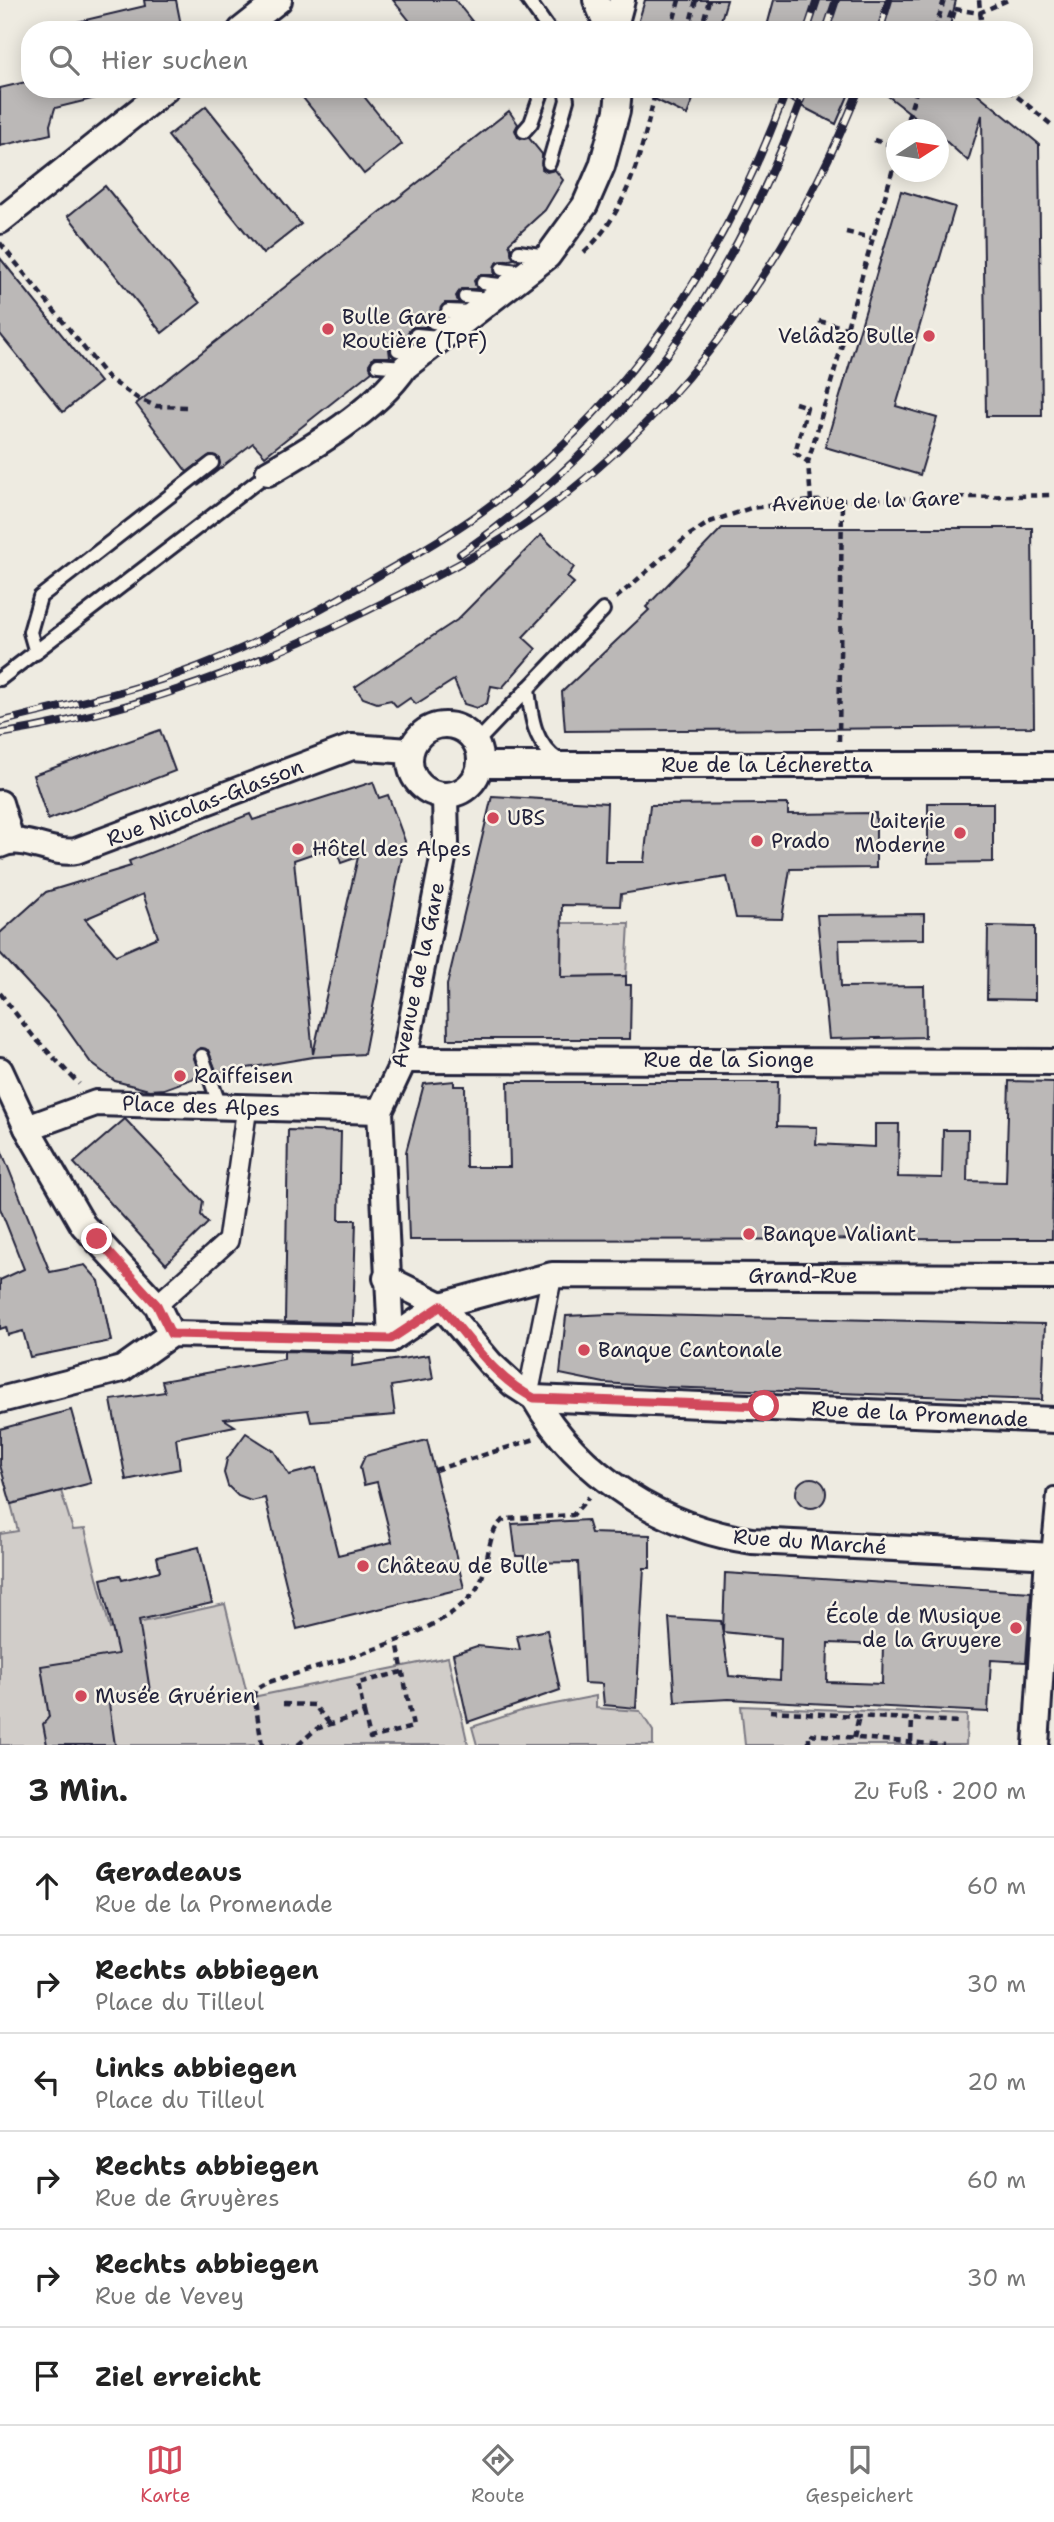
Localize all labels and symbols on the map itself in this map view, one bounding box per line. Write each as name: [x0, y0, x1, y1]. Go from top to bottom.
north arrow: [886, 119, 949, 182]
place label: Bulle Gare Routière (TPF): [342, 303, 487, 355]
marker: Bulle Gare Routière (TPF): [320, 321, 336, 337]
place label: Velâdzo Bulle: [778, 322, 915, 350]
marker: Velâdzo Bulle: [921, 328, 937, 344]
street label: Avenue de la Gare: [771, 484, 961, 518]
street label: Rue de la Lécheretta: [661, 751, 873, 779]
street label: Rue Nicolas-Glasson: [103, 753, 307, 853]
place label: UBS: [507, 804, 545, 832]
place label: Laiterie Moderne: [855, 807, 946, 859]
marker: UBS: [485, 810, 501, 826]
marker: Laiterie Moderne: [952, 825, 968, 841]
place label: Prado: [771, 827, 830, 855]
marker: Prado: [749, 833, 765, 849]
place label: Hôtel des Alpes: [312, 835, 471, 863]
marker: Hôtel des Alpes: [290, 841, 306, 857]
street label: Avenue de la Gare: [385, 880, 451, 1070]
street label: Rue de la Sionge: [644, 1046, 814, 1074]
place label: Raiffeisen: [194, 1062, 293, 1090]
marker: Raiffeisen: [172, 1068, 188, 1084]
street label: Place des Alpes: [121, 1089, 281, 1123]
place label: Banque Valiant: [763, 1220, 916, 1248]
route end: [81, 1223, 112, 1254]
marker: Banque Valiant: [741, 1226, 757, 1242]
street label: Grand-Rue: [748, 1262, 858, 1290]
place label: Banque Cantonale: [598, 1336, 783, 1364]
marker: Banque Cantonale: [576, 1342, 592, 1358]
route start: [748, 1390, 779, 1421]
street label: Rue de la Promenade: [811, 1394, 1029, 1434]
street label: Rue du Marché: [732, 1523, 888, 1561]
place label: Château de Bulle: [377, 1552, 549, 1580]
marker: Château de Bulle: [355, 1558, 371, 1574]
place label: École de Musique de la Gruyere: [826, 1601, 1002, 1654]
marker: École de Musique de la Gruyere: [1008, 1620, 1024, 1636]
place label: Musée Gruérien: [95, 1682, 256, 1710]
marker: Musée Gruérien: [73, 1688, 89, 1704]

